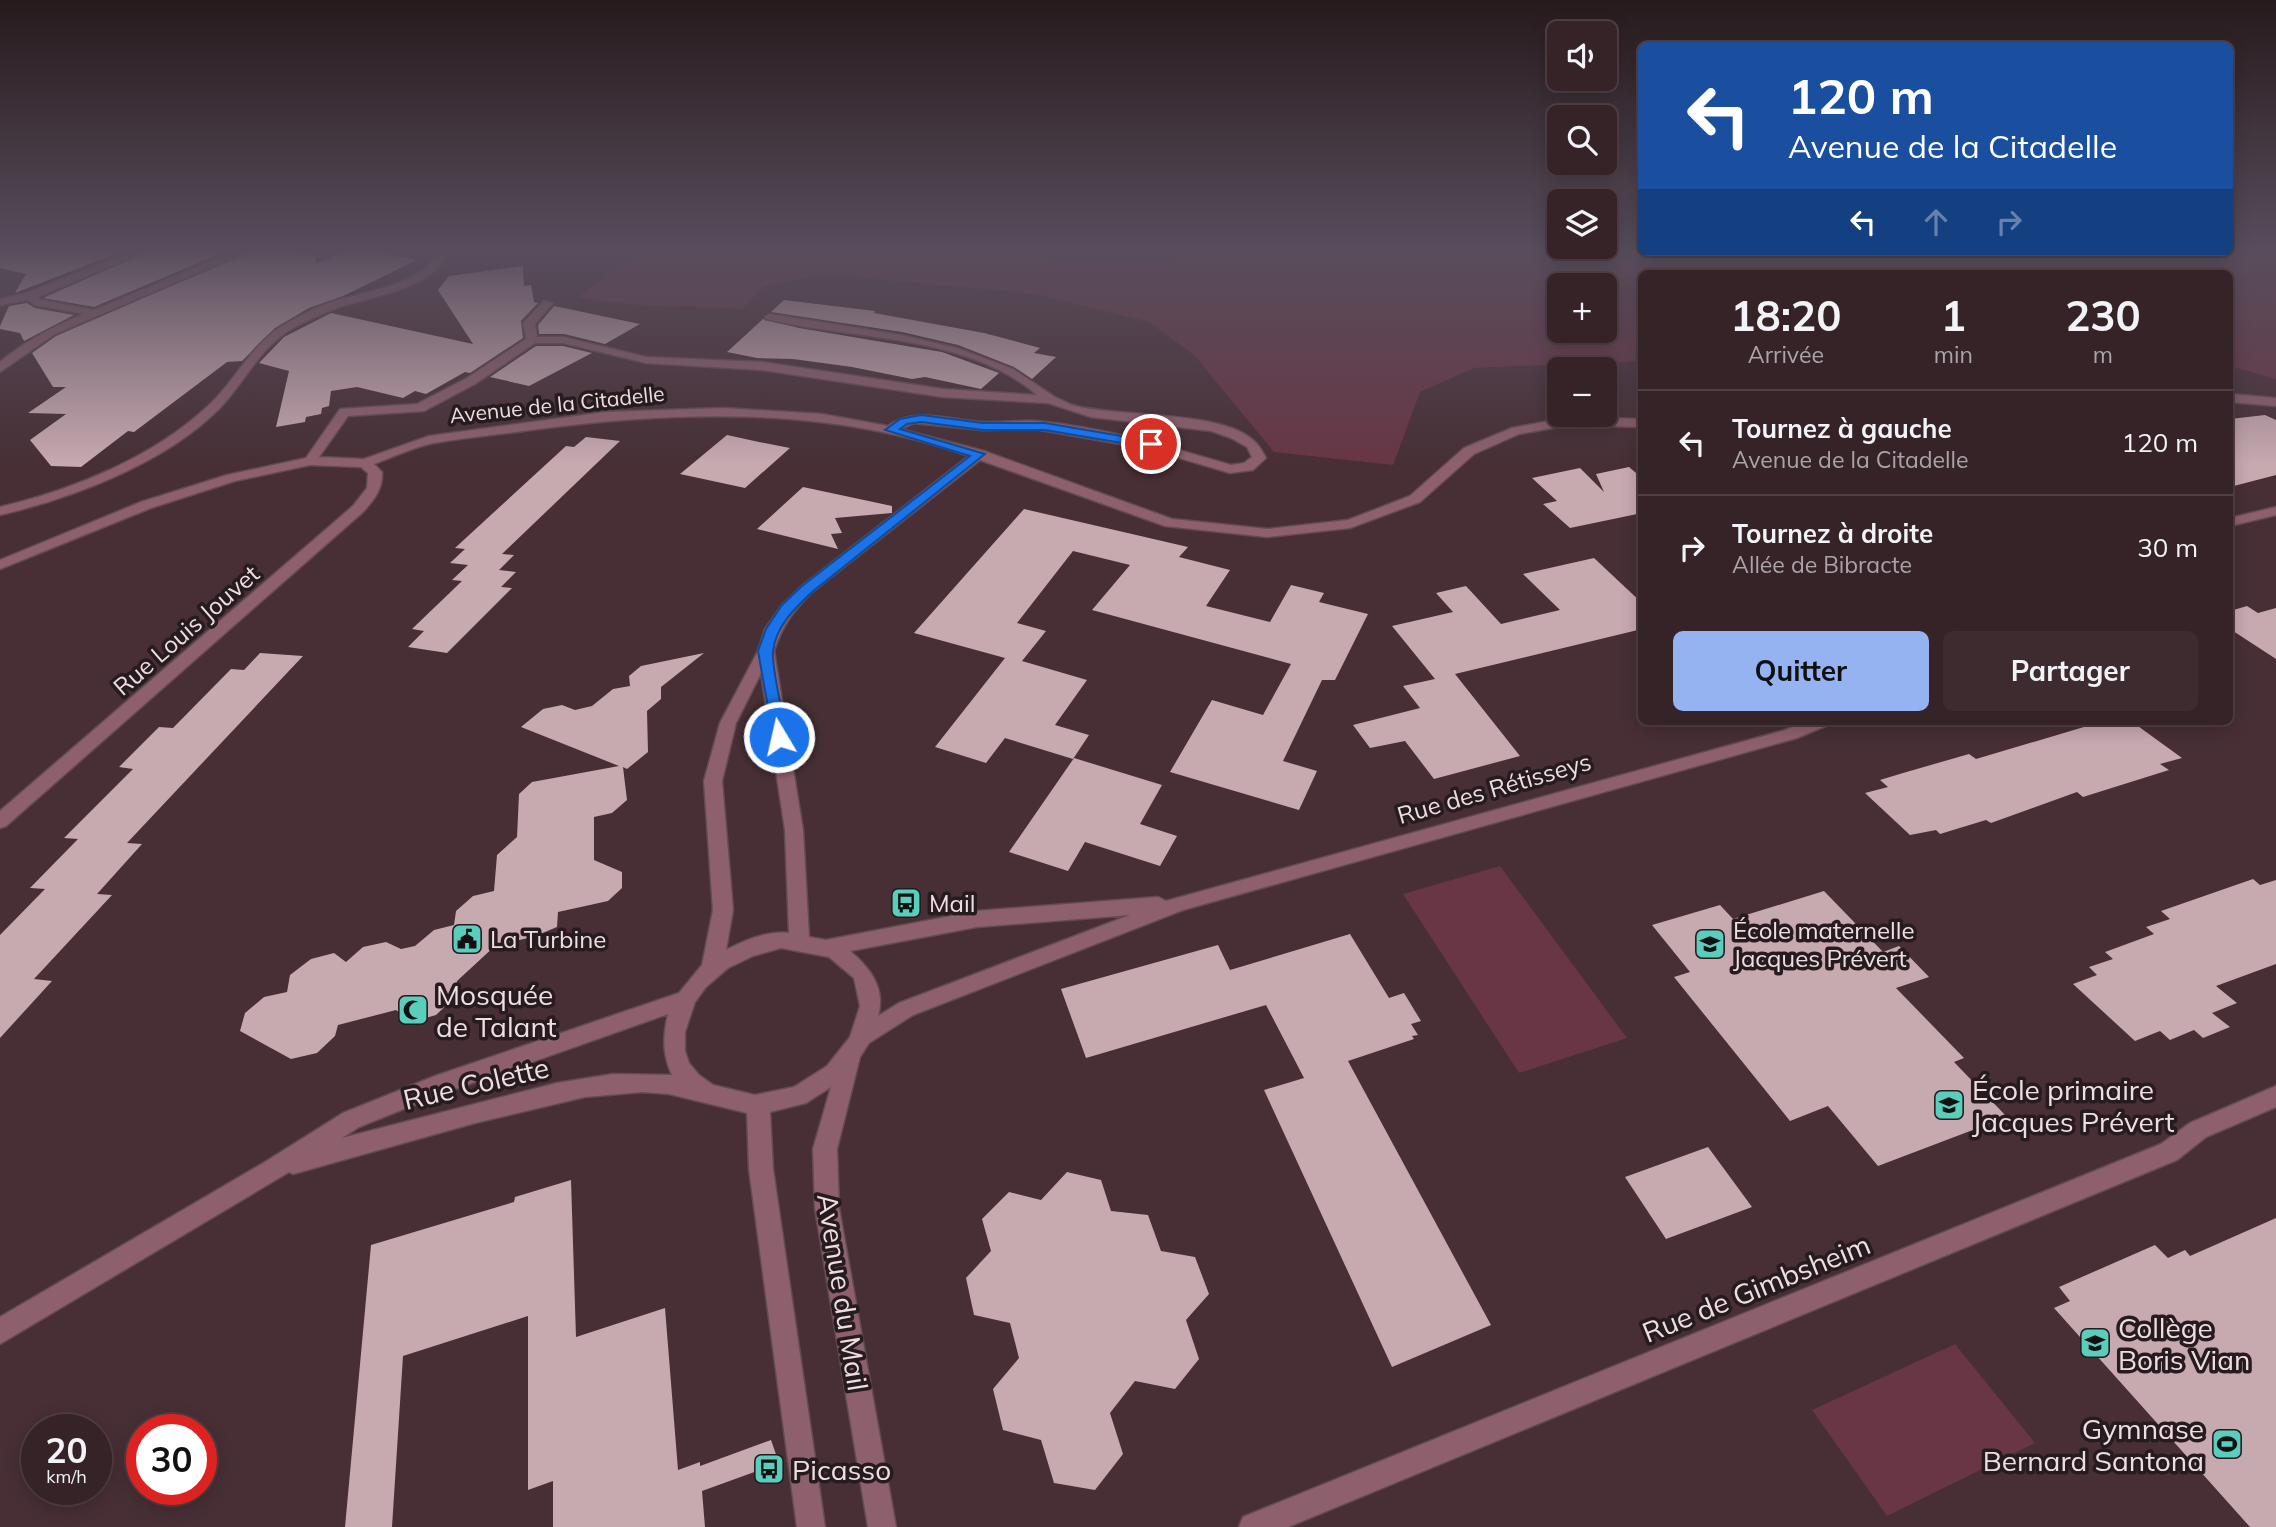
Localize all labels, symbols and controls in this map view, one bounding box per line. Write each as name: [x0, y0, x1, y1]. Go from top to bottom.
map controls: [1547, 21, 1617, 427]
button: sound: [1547, 21, 1617, 91]
text: 120 m: [1788, 65, 1934, 126]
icon: left: [1673, 70, 1764, 161]
button: search: [1547, 105, 1617, 175]
text: Avenue de la Citadelle: [1788, 126, 2117, 166]
button: layers: [1547, 189, 1617, 259]
icon: left: [1844, 203, 1882, 241]
icon: ahead: [1917, 203, 1955, 241]
icon: right: [1990, 203, 2028, 241]
button: +: [1547, 273, 1617, 343]
text: 18:20: [1730, 289, 1841, 342]
text: 1: [1941, 289, 1966, 342]
text: 230: [2065, 289, 2141, 342]
text: Arrivée: [1748, 340, 1824, 369]
text: min: [1934, 340, 1973, 369]
text: m: [2093, 340, 2113, 369]
button: −: [1547, 357, 1617, 427]
street label: Avenue de la Citadelle: [448, 380, 666, 428]
text: Tournez à gauche: [1732, 412, 1952, 445]
pin: [1121, 414, 1181, 474]
icon: left: [1673, 424, 1711, 462]
icon: arrive: [1132, 425, 1170, 463]
text: 120 m: [2122, 426, 2198, 459]
text: Avenue de la Citadelle: [1732, 445, 1969, 474]
text: Tournez à droite: [1732, 517, 1933, 550]
icon: right: [1673, 529, 1711, 567]
text: 30 m: [2137, 531, 2198, 564]
text: Allée de Bibracte: [1732, 550, 1912, 579]
street label: Rue Louis Jouvet: [107, 558, 265, 702]
button: Quitter: [1673, 631, 1929, 711]
button: Partager: [1943, 631, 2198, 711]
position arrow: [742, 700, 816, 774]
street label: Rue des Rétisseys: [1394, 746, 1594, 830]
bus stop icon: Mail: [889, 886, 923, 920]
place label: Mail: [929, 888, 975, 918]
place label: École maternelle Jacques Prévert: [1733, 915, 1915, 973]
public building icon: La Turbine: [450, 922, 484, 956]
place label: La Turbine: [490, 924, 606, 954]
school or university icon: École maternelle Jacques Prévert: [1693, 927, 1727, 961]
place label: Mosquée de Talant: [436, 977, 557, 1044]
mosque icon: Mosquée de Talant: [396, 993, 430, 1027]
street label: Rue Colette: [400, 1049, 552, 1117]
place label: École primaire Jacques Prévert: [1972, 1072, 2175, 1139]
school or university icon: École primaire Jacques Prévert: [1932, 1088, 1966, 1122]
street label: Avenue du Mail: [810, 1191, 876, 1393]
street label: Rue de Gimbsheim: [1637, 1226, 1875, 1350]
place label: Collège Boris Vian: [2118, 1310, 2250, 1377]
school or university icon: Collège Boris Vian: [2078, 1326, 2112, 1360]
place label: Gymnase Bernard Santona: [1983, 1411, 2204, 1478]
speed limit sign: 30: [126, 1414, 217, 1505]
sports icon: Gymnase Bernard Santona: [2210, 1427, 2244, 1461]
text: 20: [45, 1428, 88, 1472]
bus stop icon: Picasso: [752, 1452, 786, 1486]
place label: Picasso: [792, 1452, 891, 1487]
text: km/h: [46, 1465, 87, 1488]

